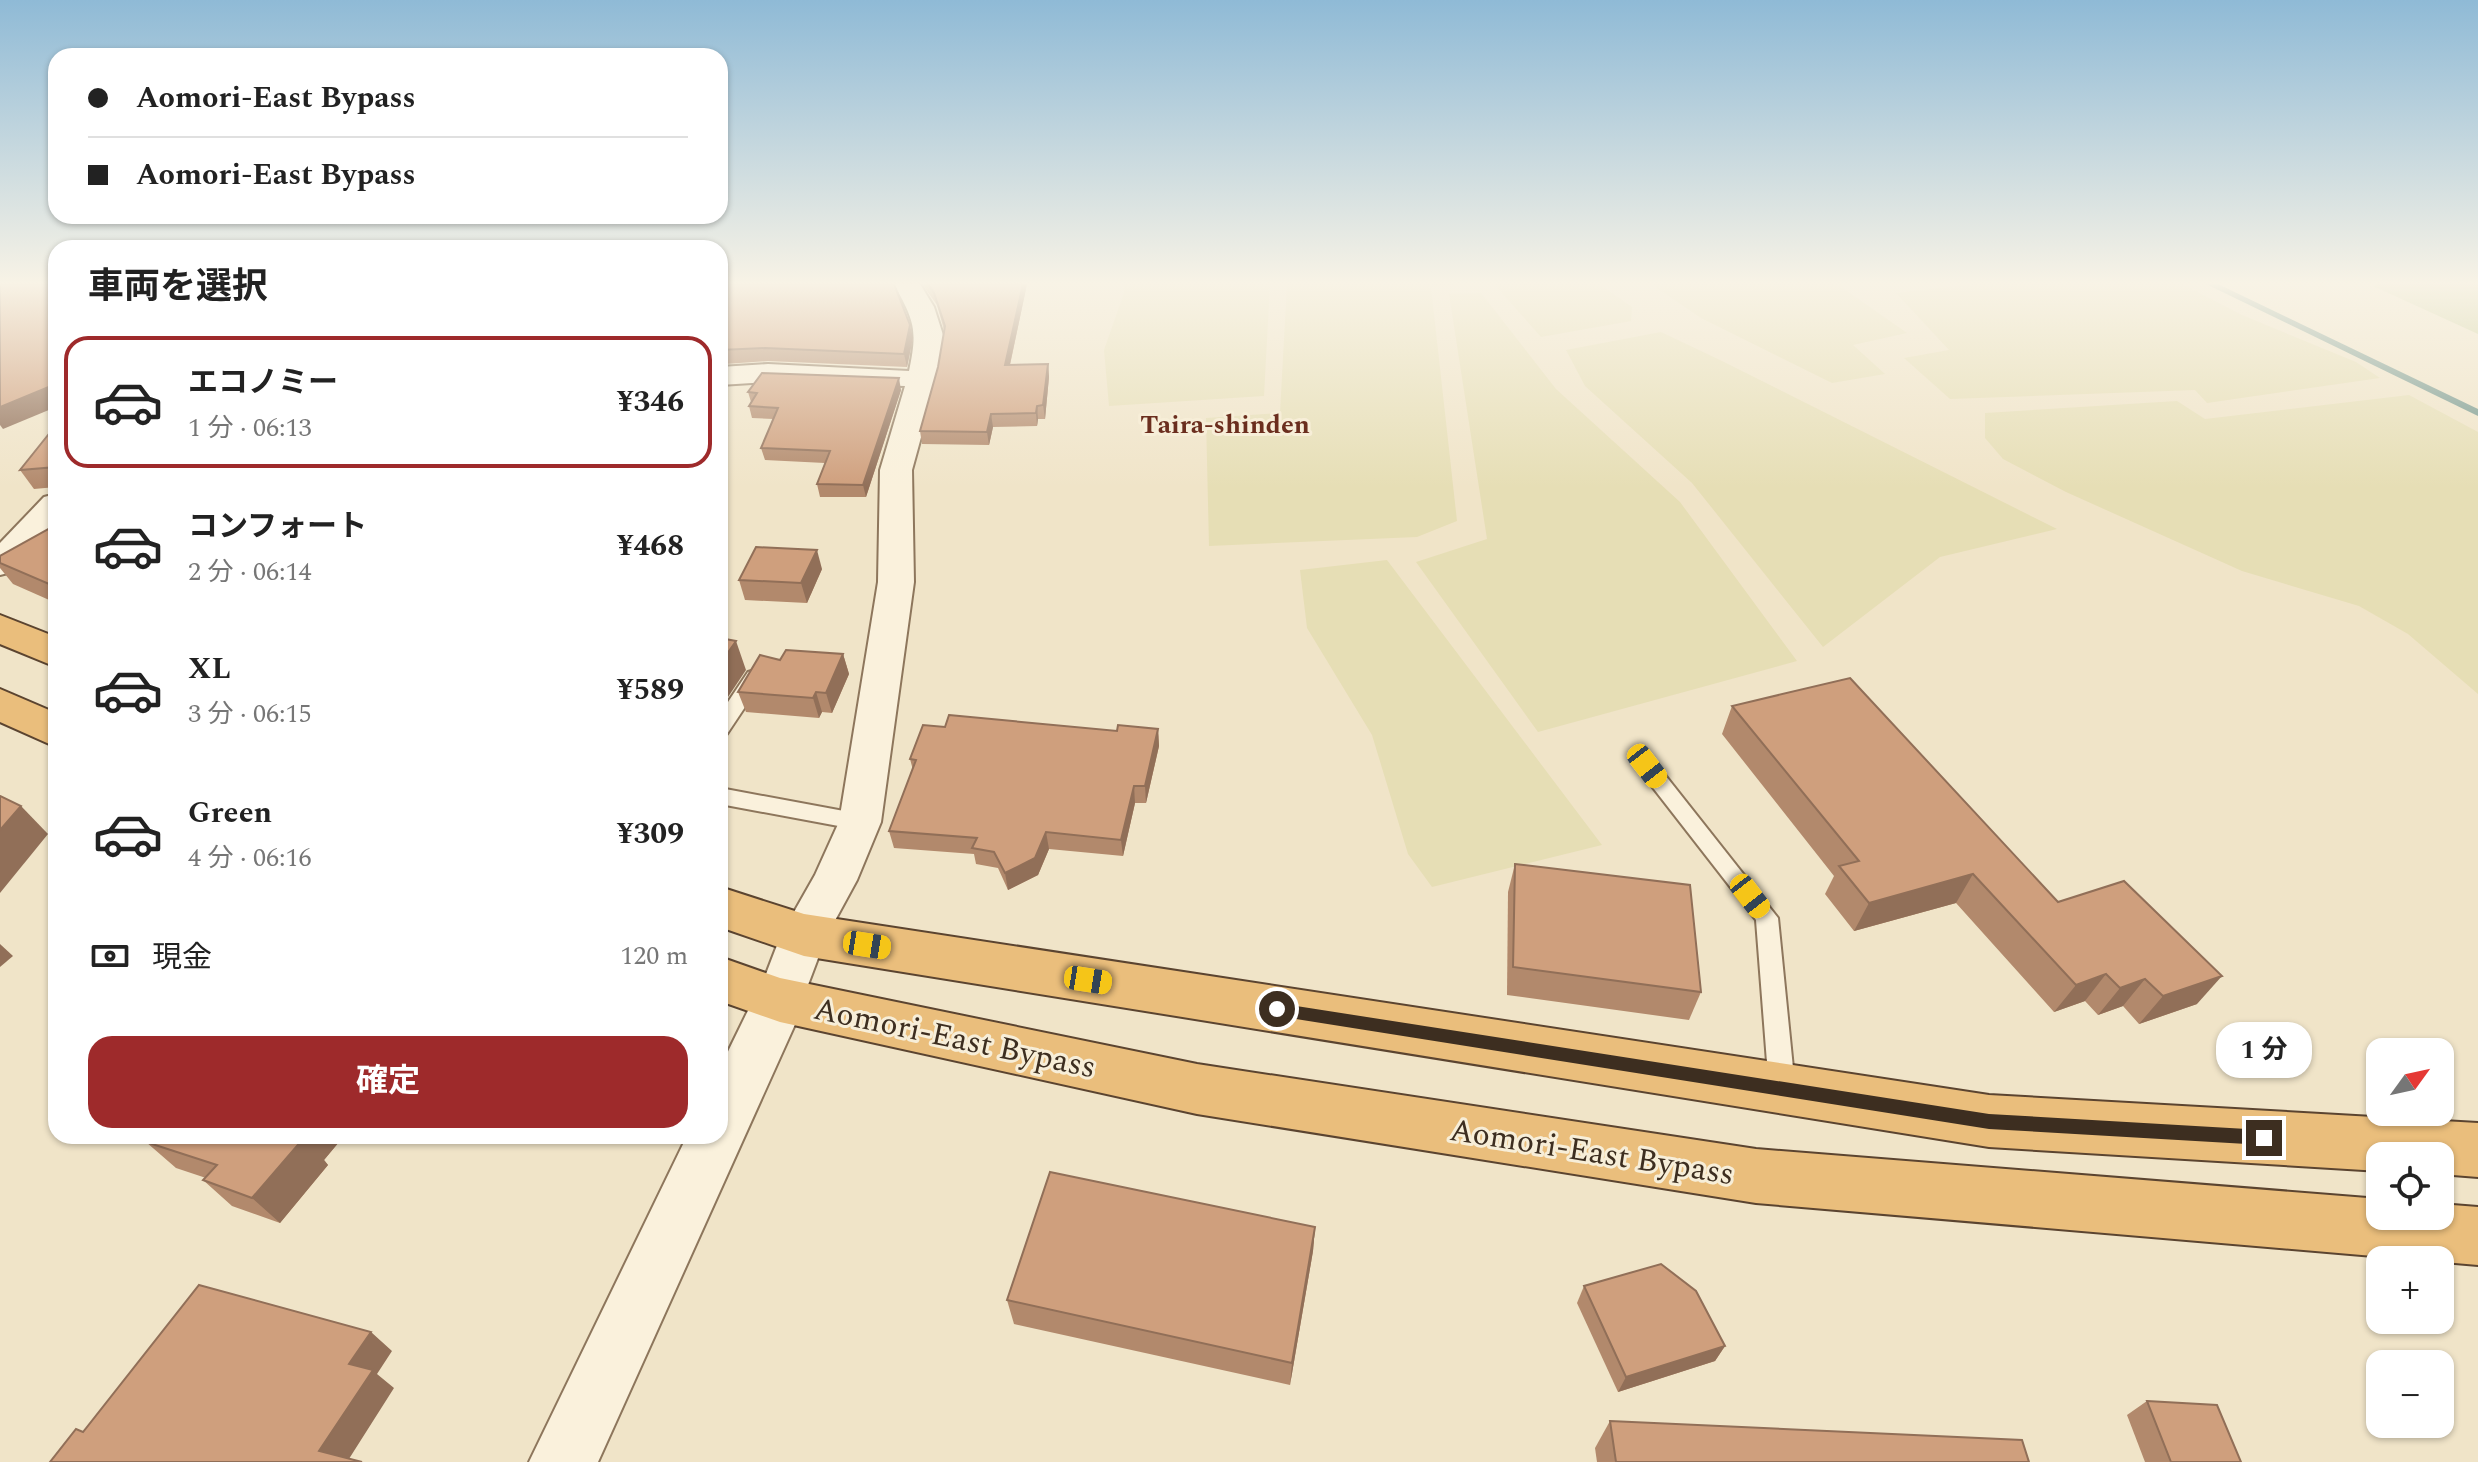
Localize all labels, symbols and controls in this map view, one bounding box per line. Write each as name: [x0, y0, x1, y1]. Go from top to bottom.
text: Aomori-East Bypass: [136, 75, 416, 121]
text: Aomori-East Bypass: [136, 152, 416, 198]
text: 車両を選択: [88, 260, 268, 315]
text: エコノミー: [188, 360, 338, 406]
icon: car: [92, 366, 164, 438]
text: ¥346: [617, 379, 684, 425]
district label: Taira-shinden: [1140, 405, 1310, 445]
text: 1 分 · 06:13: [188, 408, 312, 448]
text: コンフォート: [188, 504, 367, 550]
icon: car: [92, 510, 164, 582]
text: ¥468: [617, 523, 684, 569]
text: 2 分 · 06:14: [188, 552, 312, 592]
text: XL: [188, 646, 231, 692]
icon: car: [92, 654, 164, 726]
text: ¥589: [617, 667, 684, 713]
text: 3 分 · 06:15: [188, 694, 312, 734]
car: [1623, 740, 1671, 792]
text: Green: [188, 790, 272, 836]
icon: car: [92, 798, 164, 870]
text: ¥309: [617, 811, 684, 857]
text: 4 分 · 06:16: [188, 838, 312, 878]
car: [1726, 870, 1774, 922]
car: [841, 929, 893, 961]
icon: cash: [88, 934, 132, 978]
text: 現金: [152, 935, 212, 981]
text: 120 m: [620, 936, 688, 976]
car: [1062, 964, 1114, 996]
street label: Aomori-East Bypass: [809, 985, 1100, 1092]
route start: [1259, 991, 1295, 1027]
callout: 1 分: [2216, 1022, 2312, 1078]
text: 1 分: [2240, 1030, 2288, 1070]
button: 確定: [88, 1036, 688, 1128]
north arrow: [2366, 1038, 2454, 1126]
map controls: [2366, 1038, 2454, 1438]
street label: Aomori-East Bypass: [1446, 1106, 1737, 1199]
route end: [2246, 1120, 2282, 1156]
button: locate: [2366, 1142, 2454, 1230]
button: +: [2366, 1246, 2454, 1334]
button: −: [2366, 1350, 2454, 1438]

